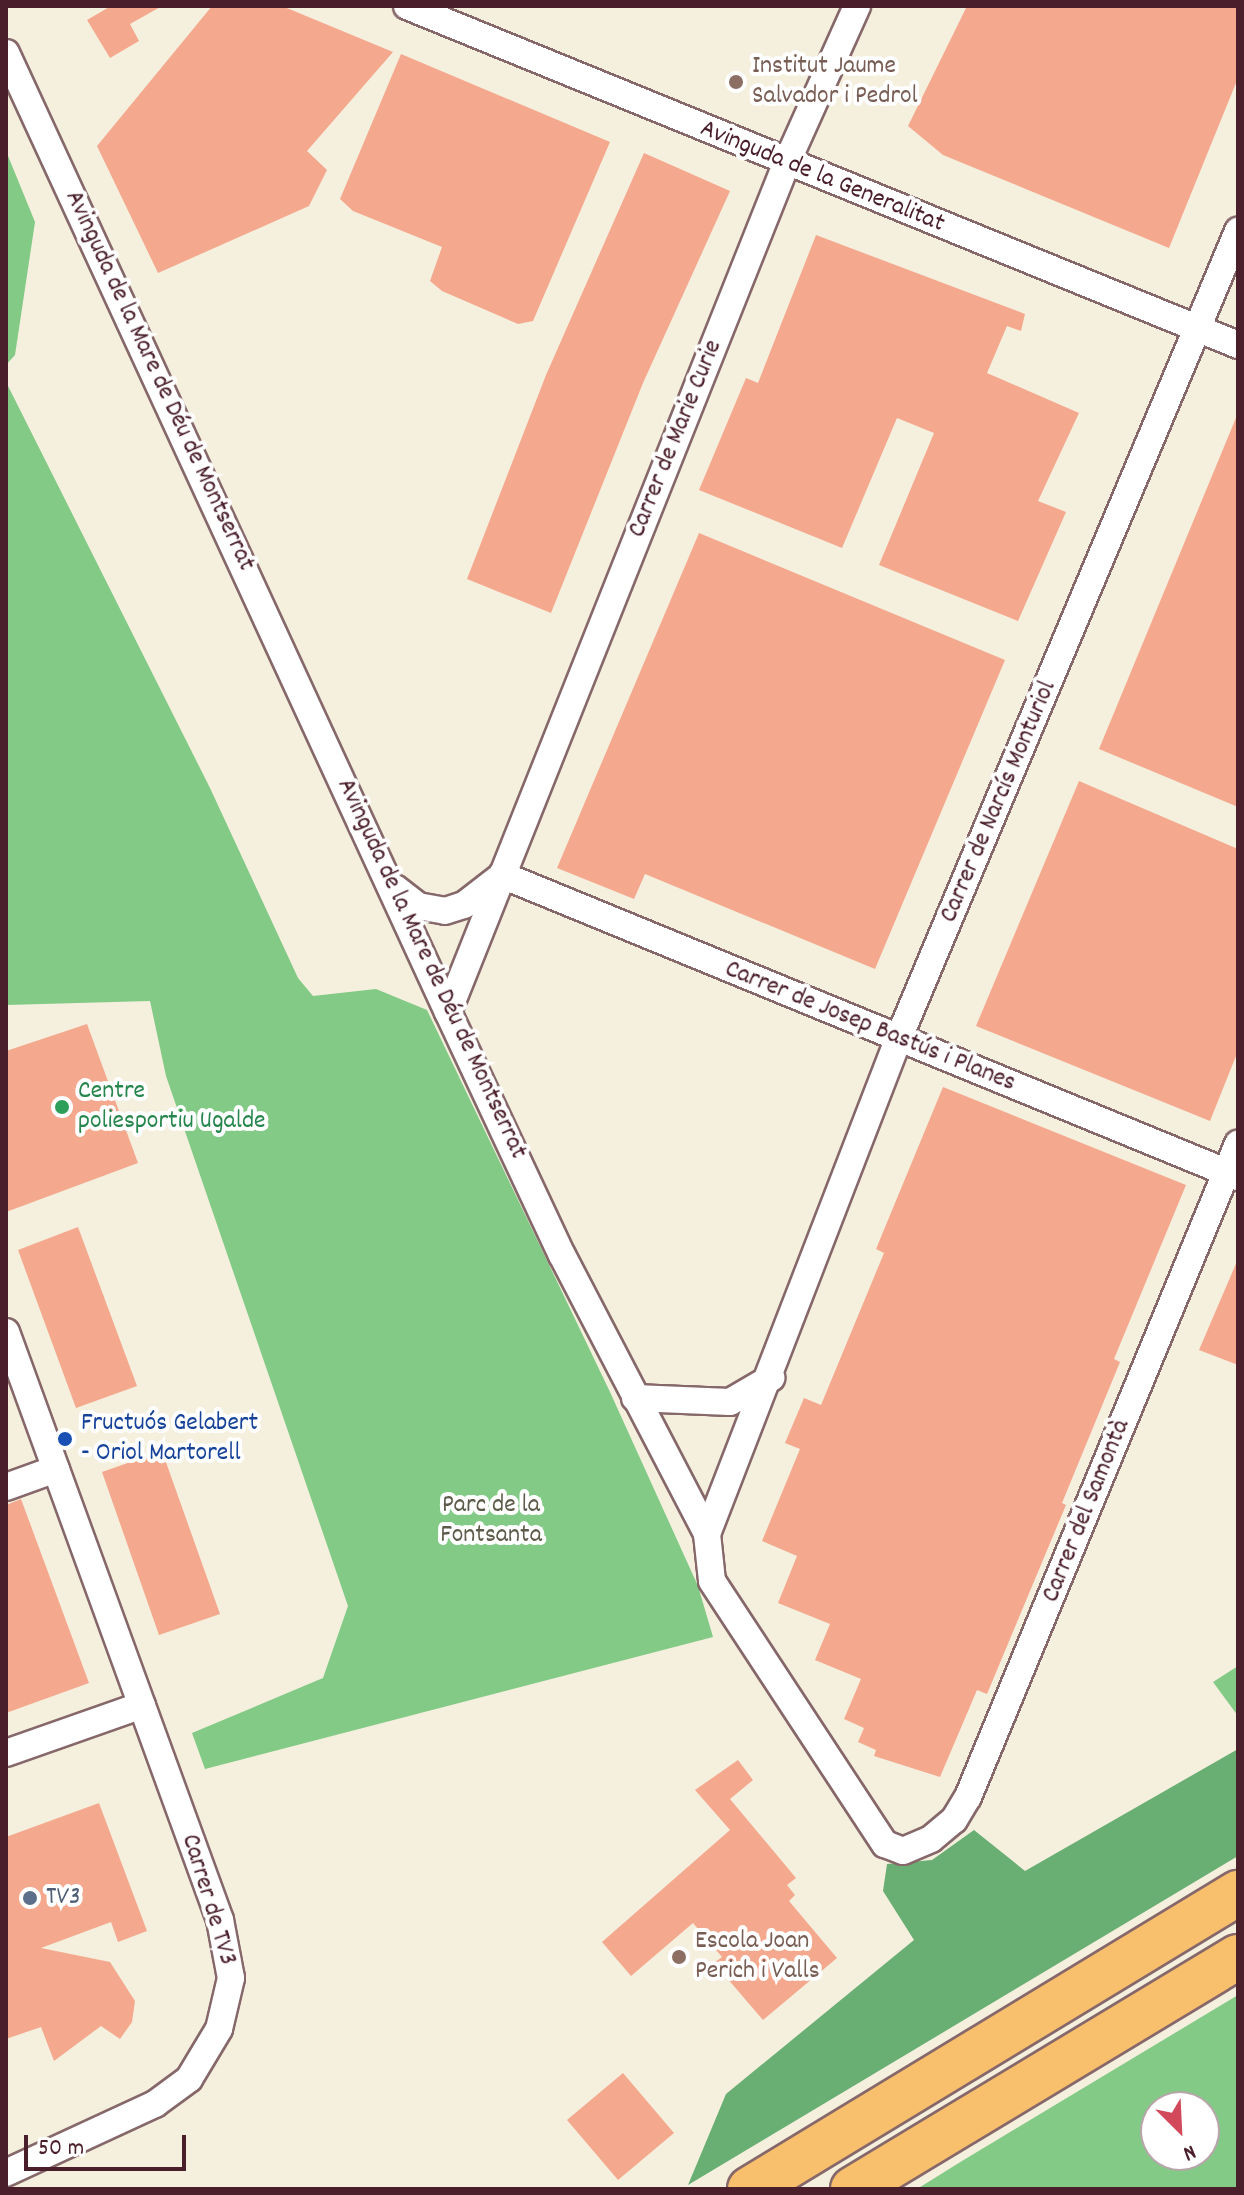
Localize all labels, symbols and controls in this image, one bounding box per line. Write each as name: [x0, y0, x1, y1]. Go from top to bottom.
place label: Institut Jaume Salvador i Pedrol: [752, 51, 918, 112]
marker: Institut Jaume Salvador i Pedrol: [727, 73, 745, 91]
street label: Avinguda de la Generalitat: [695, 114, 949, 240]
street label: Avinguda de la Mare de Déu de Montserrat: [57, 186, 261, 576]
street label: Carrer de Marie Curie: [622, 336, 730, 542]
street label: Carrer de Narcís Monturiol: [934, 676, 1064, 928]
street label: Avinguda de la Mare de Déu de Montserrat: [329, 774, 533, 1164]
street label: Carrer de Josep Bastús i Planes: [720, 954, 1020, 1100]
place label: Centre poliesportiu Ugalde: [78, 1076, 266, 1138]
marker: Centre poliesportiu Ugalde: [53, 1098, 71, 1116]
place label: Fructuós Gelabert - Oriol Martorell: [81, 1408, 258, 1470]
street label: Carrer del Samontà: [1036, 1415, 1138, 1607]
marker: Fructuós Gelabert - Oriol Martorell: [56, 1430, 74, 1448]
park label: Parc de la Fontsanta: [440, 1490, 542, 1552]
street label: Carrer de TV3: [173, 1831, 243, 1969]
place label: TV3: [46, 1882, 80, 1914]
marker: TV3: [21, 1889, 39, 1907]
place label: Escola Joan Perich i Valls: [695, 1926, 820, 1988]
marker: Escola Joan Perich i Valls: [670, 1948, 688, 1966]
north arrow: [1140, 2091, 1220, 2171]
scale bar: [28, 2119, 190, 2169]
text: 50 m: [38, 2132, 84, 2166]
text: N: [1178, 2135, 1200, 2168]

